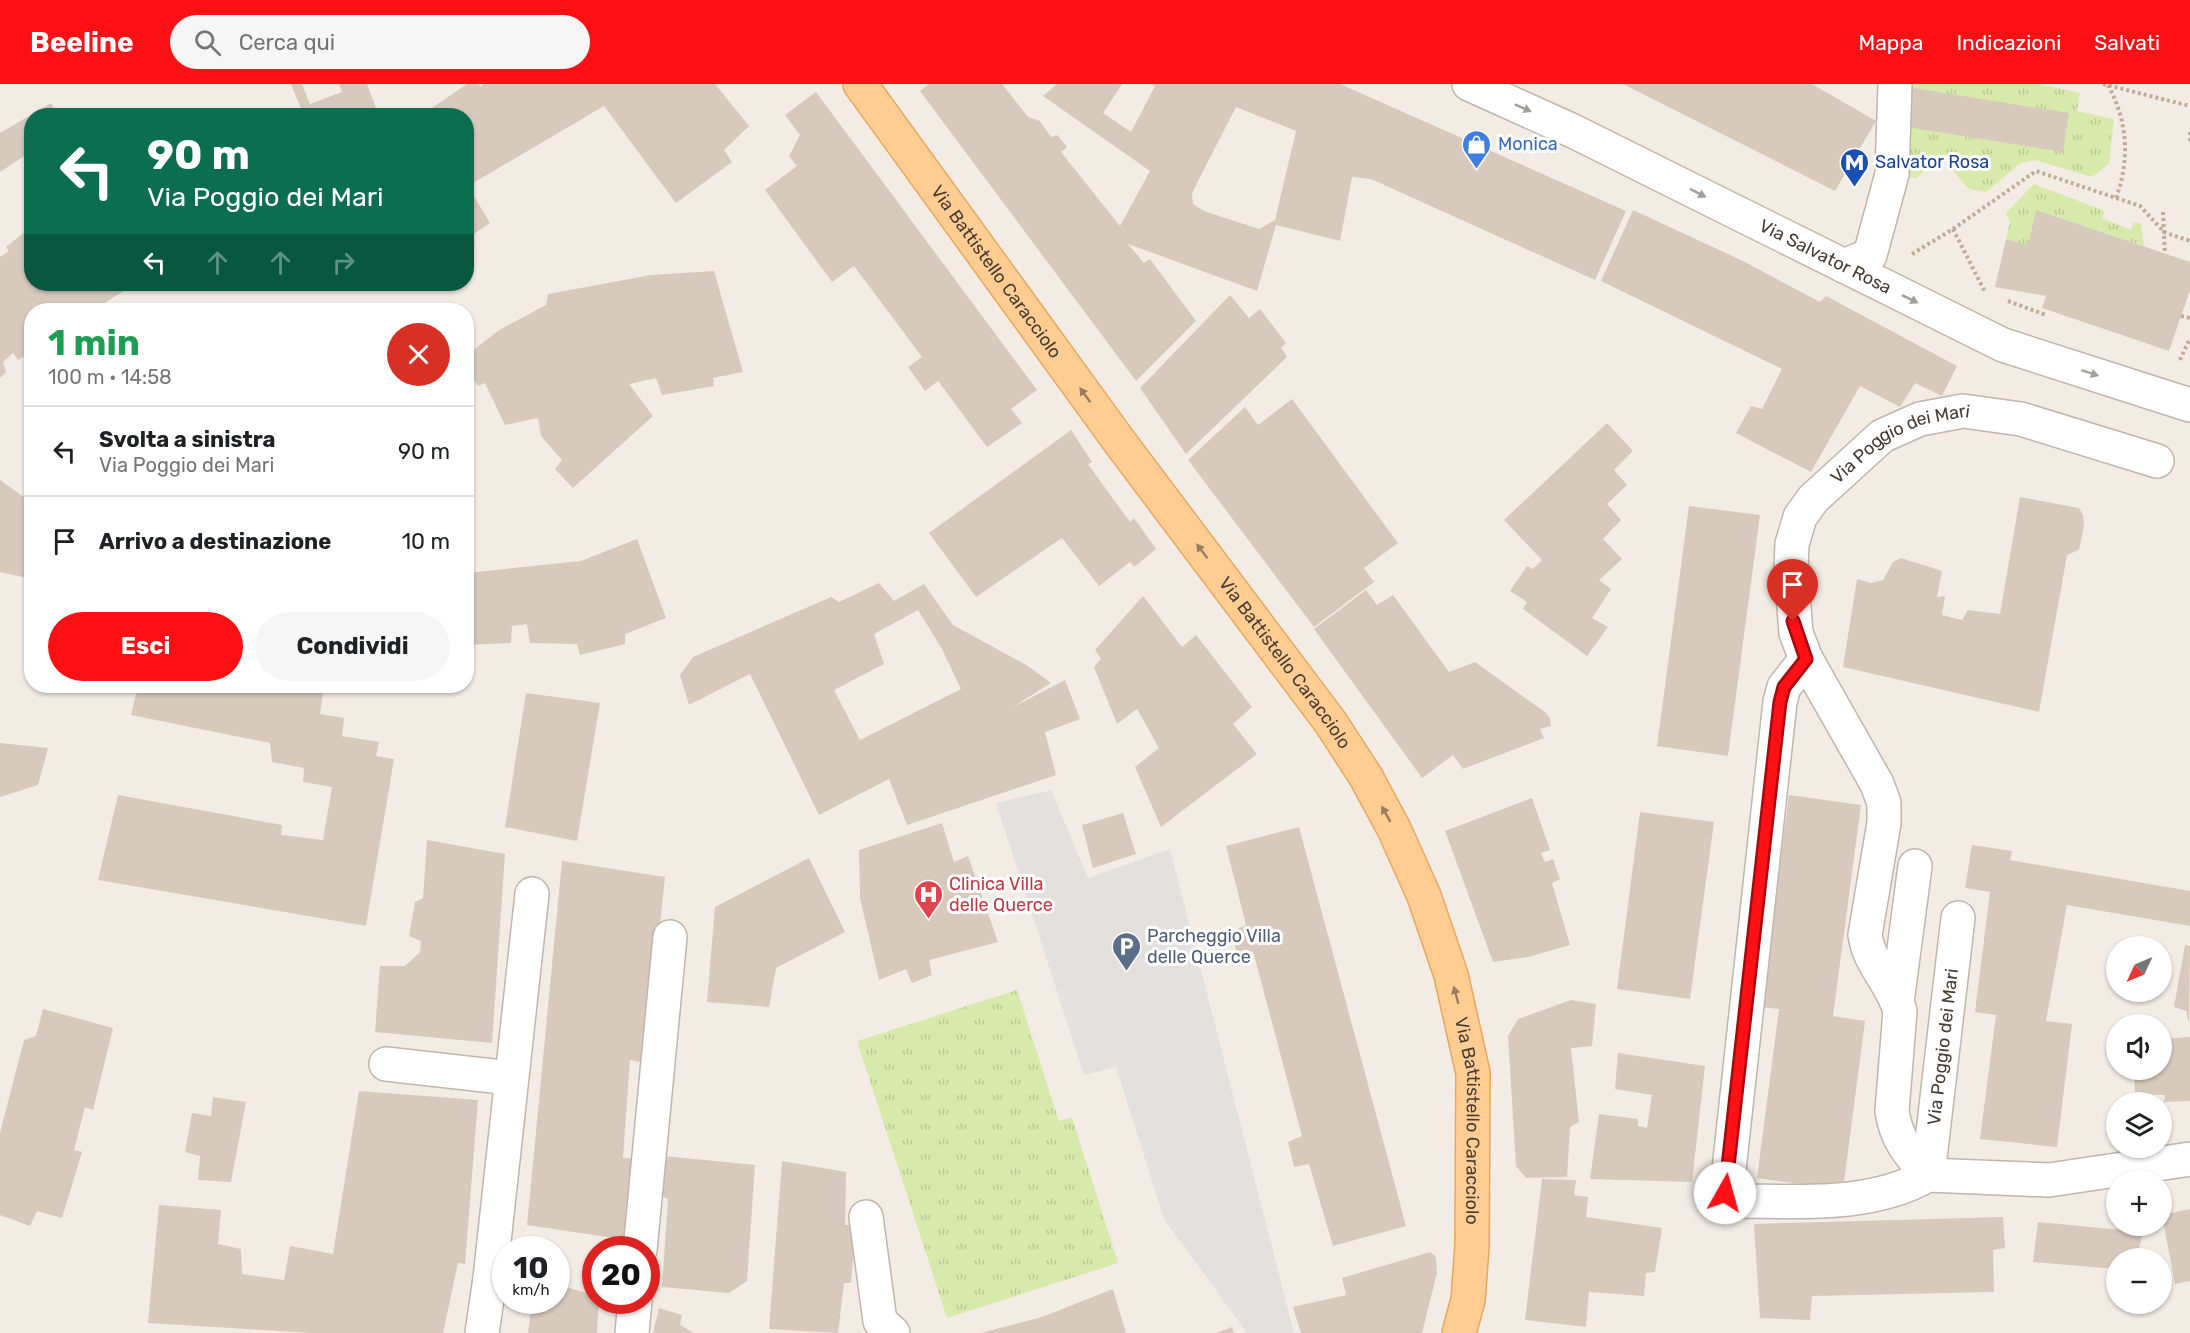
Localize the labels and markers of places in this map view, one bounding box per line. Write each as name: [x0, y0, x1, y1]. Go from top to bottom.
shop icon: Monica: [1461, 128, 1493, 170]
place label: Monica: [1498, 133, 1558, 155]
metro station icon: Salvator Rosa: [1838, 146, 1870, 188]
place label: Salvator Rosa: [1875, 151, 1989, 173]
pin: [1767, 559, 1818, 621]
place label: Clinica Villa delle Querce: [949, 873, 1053, 916]
hospital icon: Clinica Villa delle Querce: [912, 878, 944, 920]
place label: Parcheggio Villa delle Querce: [1147, 925, 1281, 968]
parking icon: Parcheggio Villa delle Querce: [1110, 930, 1142, 972]

